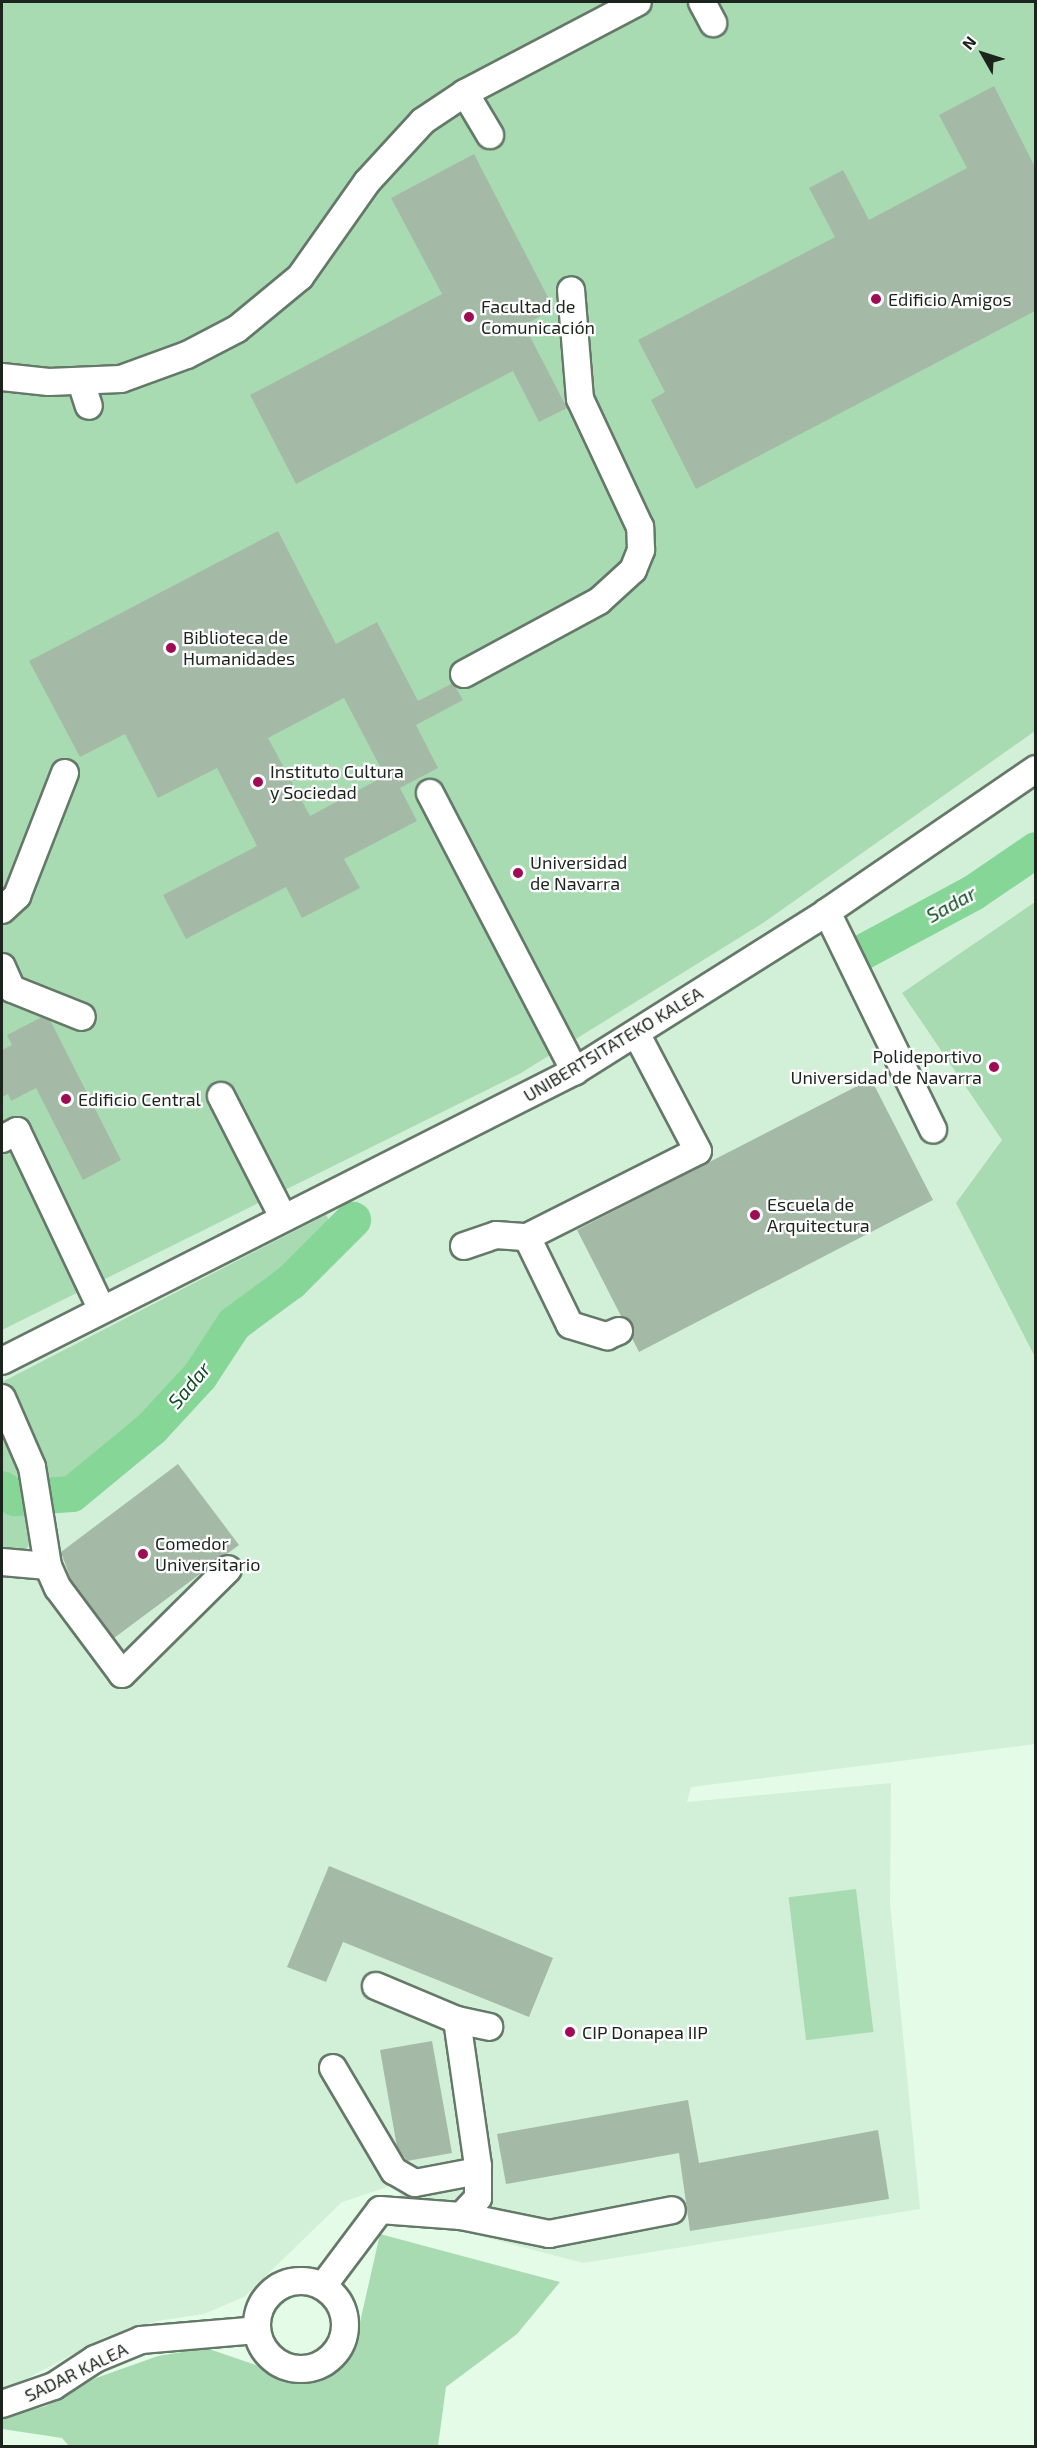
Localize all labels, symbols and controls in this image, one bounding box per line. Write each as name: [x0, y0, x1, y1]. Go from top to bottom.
north arrow: [953, 24, 1013, 84]
text: N: [958, 32, 980, 53]
place label: Edificio Amigos: [888, 288, 1012, 310]
marker: Edificio Amigos: [869, 292, 883, 306]
place label: Facultad de Comunicación: [481, 296, 595, 338]
marker: Facultad de Comunicación: [462, 310, 476, 324]
place label: Biblioteca de Humanidades: [183, 627, 295, 670]
marker: Biblioteca de Humanidades: [164, 641, 178, 655]
place label: Instituto Cultura y Sociedad: [270, 761, 404, 804]
marker: Instituto Cultura y Sociedad: [251, 775, 265, 789]
place label: Universidad de Navarra: [530, 852, 627, 894]
marker: Universidad de Navarra: [511, 866, 525, 880]
water label: Sadar: [922, 881, 980, 927]
street label: UNIBERTSITATEKO KALEA: [519, 982, 707, 1106]
place label: Polideportivo Universidad de Navarra: [790, 1046, 982, 1088]
marker: Polideportivo Universidad de Navarra: [987, 1060, 1001, 1074]
place label: Edificio Central: [78, 1088, 201, 1110]
marker: Edificio Central: [59, 1092, 73, 1106]
place label: Escuela de Arquitectura: [767, 1194, 870, 1236]
marker: Escuela de Arquitectura: [748, 1208, 762, 1222]
water label: Sadar: [163, 1357, 215, 1413]
place label: Comedor Universitario: [155, 1533, 260, 1576]
marker: Comedor Universitario: [136, 1547, 150, 1561]
place label: CIP Donapea IIP: [582, 2021, 708, 2043]
marker: CIP Donapea IIP: [563, 2025, 577, 2039]
street label: SADAR KALEA: [21, 2338, 131, 2406]

